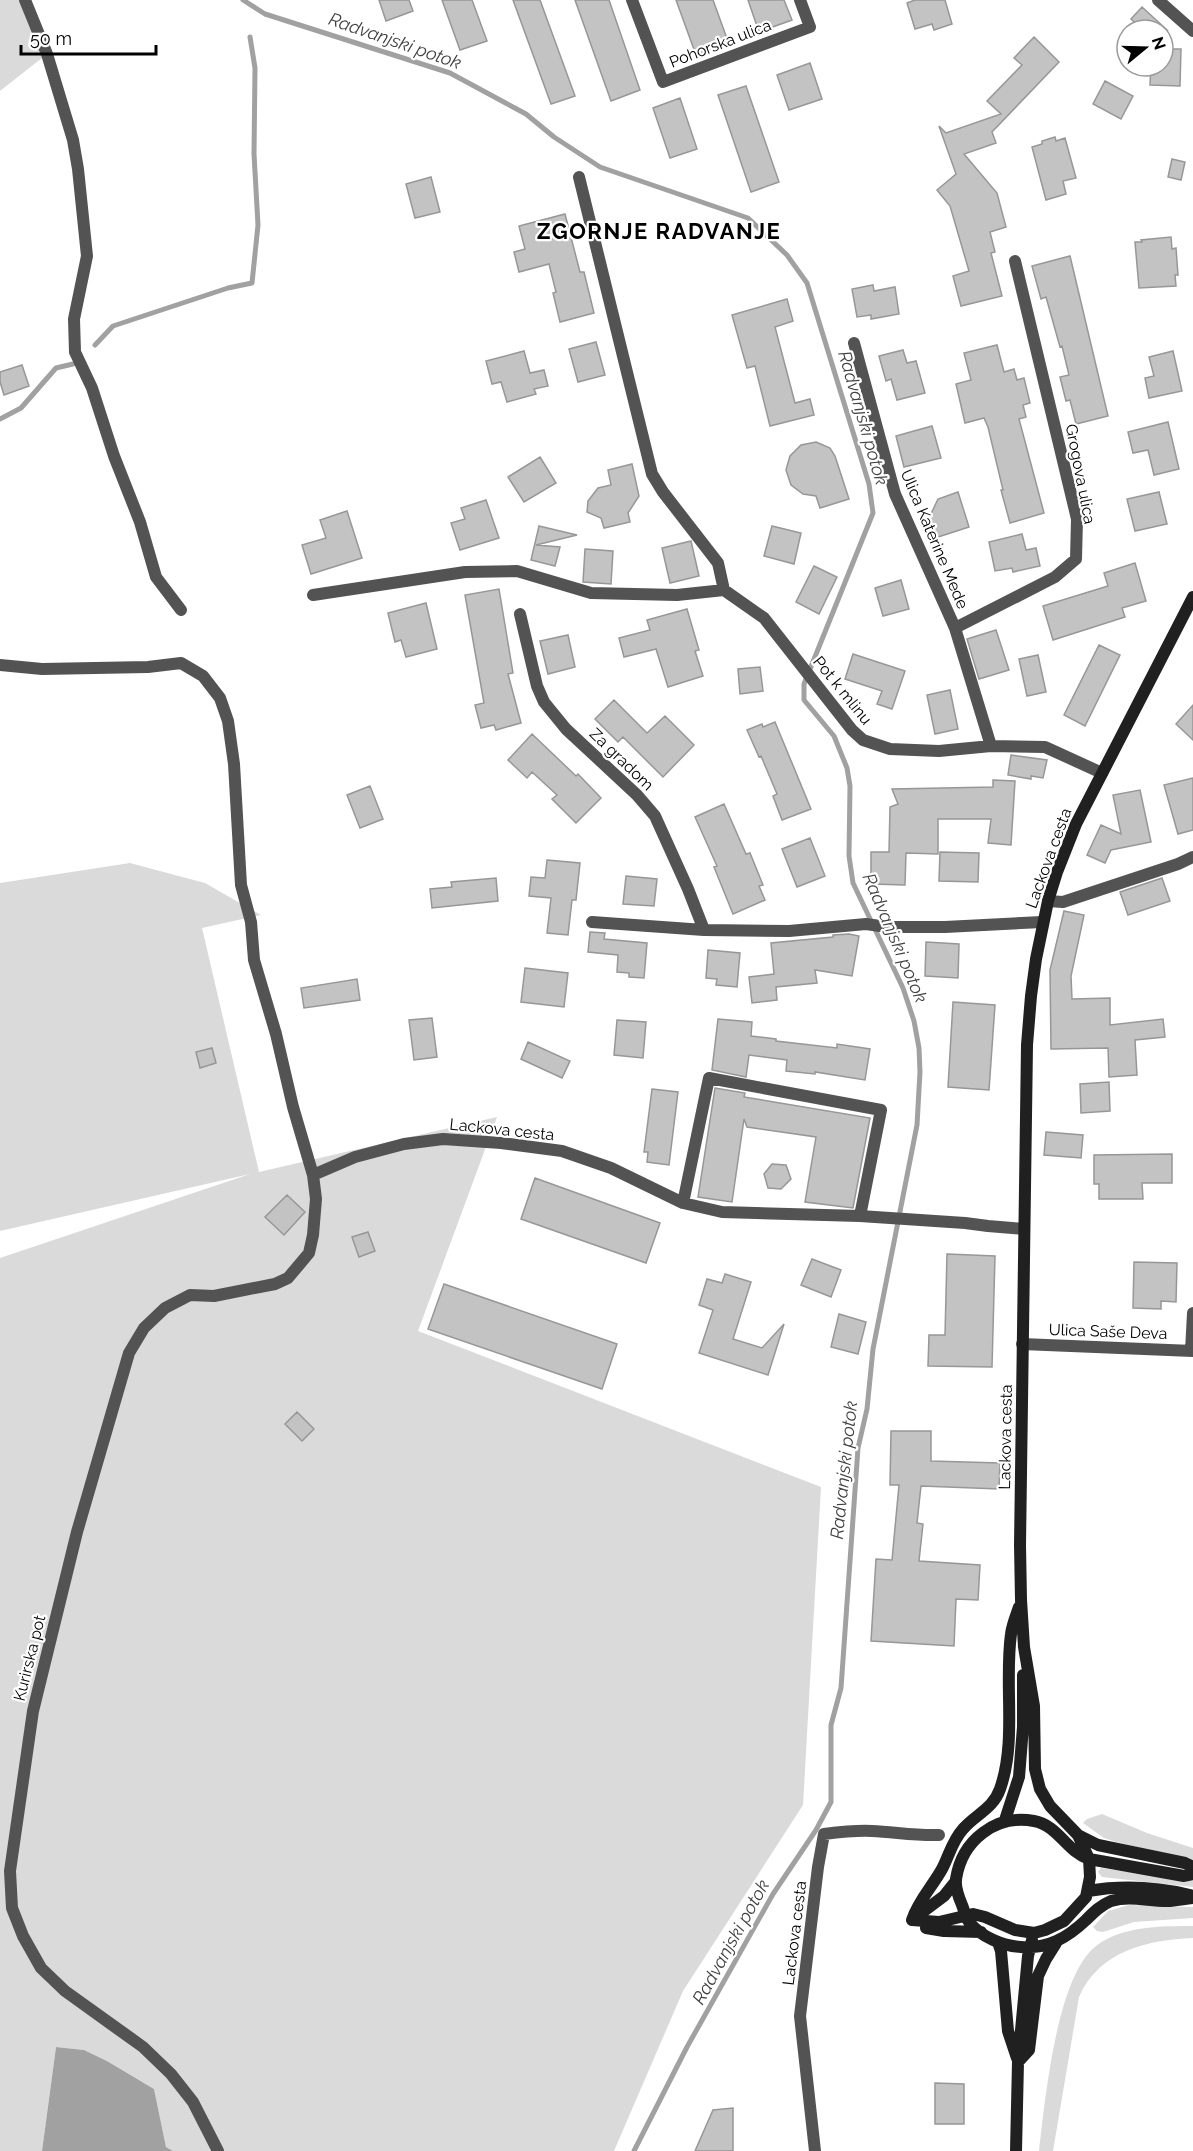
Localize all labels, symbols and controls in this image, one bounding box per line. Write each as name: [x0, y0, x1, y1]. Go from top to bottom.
water label: Radvanjski potok: [326, 8, 465, 73]
street label: Pohorska ulica: [667, 15, 774, 72]
scale bar: [21, 18, 156, 56]
north arrow: [1115, 18, 1175, 78]
text: 50 m: [30, 28, 72, 49]
text: N: [1148, 34, 1170, 52]
district label: ZGORNJE RADVANJE: [537, 218, 781, 244]
water label: Radvanjski potok: [834, 348, 893, 488]
street label: Grogova ulica: [1062, 423, 1100, 526]
street label: Ulica Katerine Mede: [897, 467, 972, 612]
street label: Pot k mlinu: [809, 652, 876, 728]
street label: Za gradom: [586, 724, 657, 794]
street label: Lackova cesta: [1022, 806, 1075, 911]
water label: Radvanjski potok: [859, 870, 932, 1006]
street label: Lackova cesta: [449, 1115, 555, 1144]
street label: Ulica Saše Deva: [1048, 1320, 1168, 1343]
street label: Lackova cesta: [995, 1384, 1016, 1490]
water label: Radvanjski potok: [826, 1399, 861, 1540]
street label: Kurirska pot: [10, 1613, 49, 1703]
water label: Radvanjski potok: [688, 1876, 774, 2008]
street label: Lackova cesta: [779, 1880, 810, 1986]

